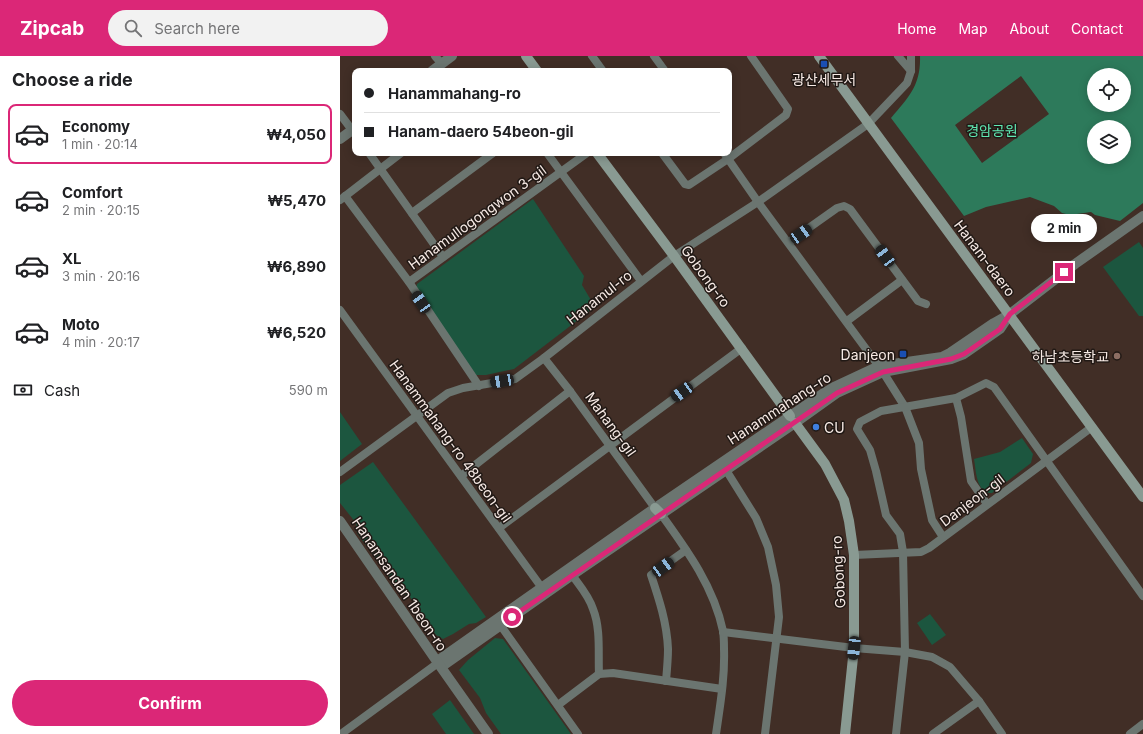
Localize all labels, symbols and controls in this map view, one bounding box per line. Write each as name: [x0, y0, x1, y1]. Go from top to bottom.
search box: [108, 10, 388, 46]
text: Zipcab: [20, 17, 84, 40]
icon: search: [122, 17, 144, 39]
text: Search here: [154, 19, 240, 38]
text: Home: [897, 20, 936, 37]
text: Map: [958, 20, 988, 37]
text: About: [1010, 20, 1049, 37]
text: Contact: [1071, 20, 1123, 37]
marker: 광산세무서: [819, 59, 829, 69]
map controls: [1087, 68, 1131, 164]
button: locate: [1087, 68, 1131, 112]
text: Choose a ride: [12, 69, 133, 90]
place label: 광산세무서: [792, 71, 856, 88]
text: Hanammahang-ro: [388, 84, 521, 103]
icon: car: [14, 116, 50, 152]
text: Economy: [62, 117, 130, 136]
button: layers: [1087, 120, 1131, 164]
text: Hanam-daero 54beon-gil: [388, 122, 574, 141]
park label: 경암공원: [966, 122, 1018, 139]
text: ₩4,050: [266, 125, 326, 144]
text: 1 min · 20:14: [62, 136, 138, 152]
street label: Hanamullogongwon 3-gil: [405, 161, 549, 273]
icon: car: [14, 182, 50, 218]
text: Comfort: [62, 183, 123, 202]
text: ₩5,470: [267, 191, 326, 210]
text: 2 min · 20:15: [62, 202, 140, 218]
callout: 2 min: [1031, 214, 1097, 242]
street label: Hanam-daero: [951, 216, 1019, 300]
text: 2 min: [1047, 220, 1081, 236]
car: [788, 222, 814, 246]
street label: Gobong-ro: [678, 242, 734, 310]
car: [873, 243, 897, 269]
icon: car: [14, 248, 50, 284]
text: XL: [62, 249, 82, 268]
text: ₩6,890: [267, 257, 326, 276]
route end: [1055, 263, 1073, 281]
street label: Hanamul-ro: [563, 266, 635, 328]
text: 3 min · 20:16: [62, 268, 140, 284]
car: [409, 289, 433, 315]
icon: car: [14, 314, 50, 350]
text: Moto: [62, 315, 100, 334]
text: ₩6,520: [267, 323, 326, 342]
text: 4 min · 20:17: [62, 334, 140, 350]
place label: Danjeon: [841, 346, 895, 363]
place label: 하남초등학교: [1032, 348, 1109, 365]
marker: Danjeon: [898, 349, 908, 359]
marker: 하남초등학교: [1112, 351, 1122, 361]
street label: Hanammahang-ro 48beon-gil: [386, 357, 516, 525]
street label: Hanammahang-ro: [724, 368, 834, 448]
car: [489, 373, 515, 389]
icon: cash: [12, 379, 34, 401]
car: [669, 380, 695, 404]
text: Cash: [44, 381, 80, 400]
text: 590 m: [289, 382, 328, 398]
street label: Mahang-gil: [582, 389, 640, 459]
place label: CU: [824, 419, 845, 436]
marker: CU: [811, 422, 821, 432]
street label: Danjeon-gil: [936, 470, 1008, 530]
street label: Hanamsandan 1beon-ro: [349, 514, 451, 654]
street label: Gobong-ro: [828, 535, 848, 609]
car: [650, 555, 676, 579]
route start: [503, 608, 521, 626]
car: [847, 635, 861, 661]
button: Confirm: [12, 680, 328, 726]

